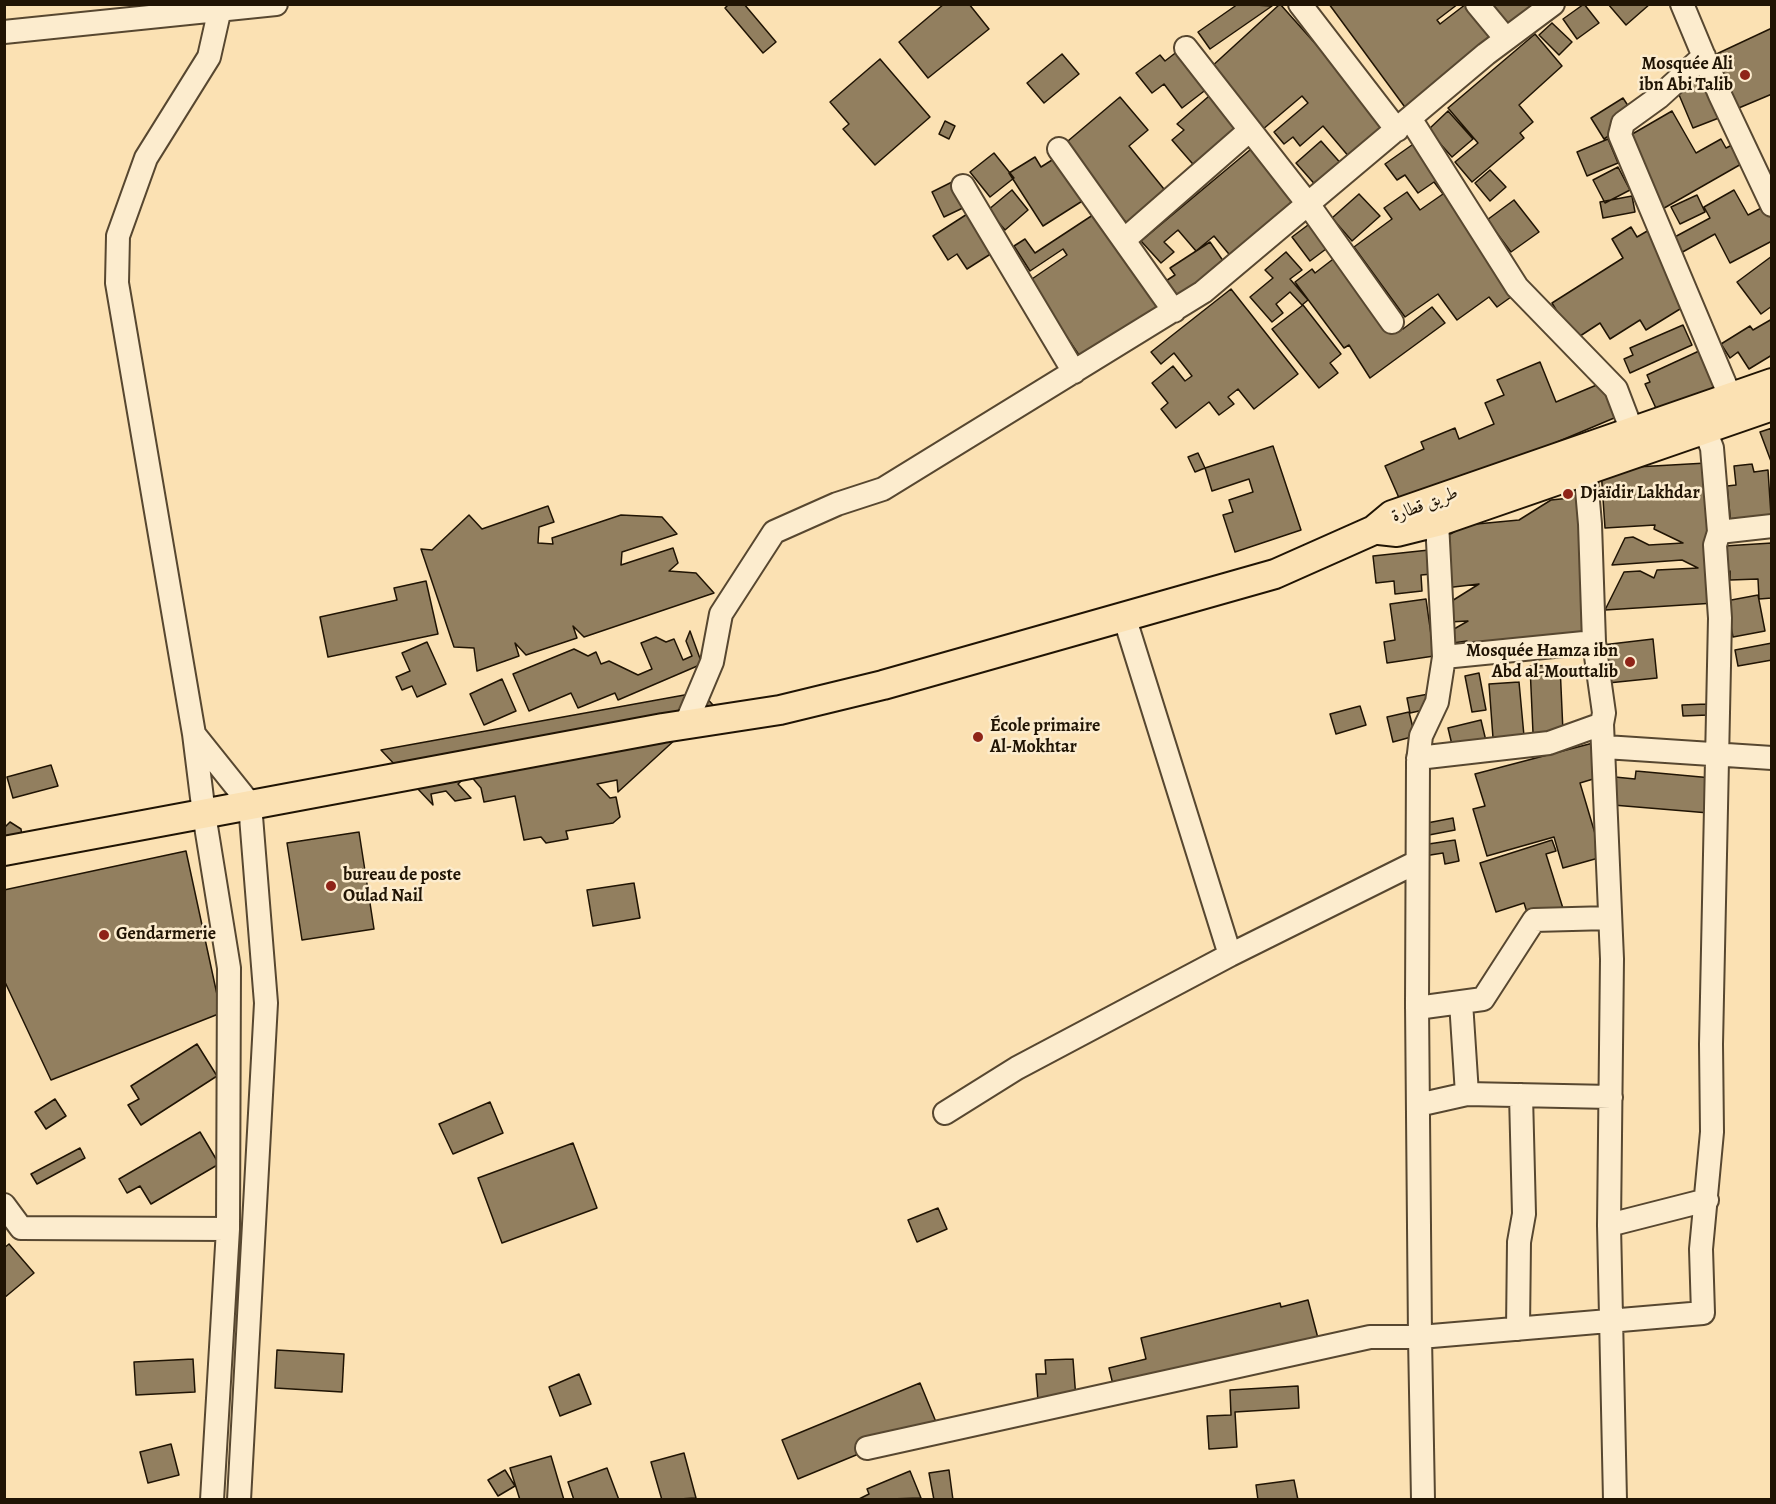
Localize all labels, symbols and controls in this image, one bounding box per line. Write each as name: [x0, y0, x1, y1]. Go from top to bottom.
place label: Mosquée Ali ibn Abi Talib: [1639, 54, 1733, 97]
marker: Mosquée Ali ibn Abi Talib: [1738, 68, 1752, 82]
street label: طريق قطارة: [1389, 482, 1461, 528]
place label: Djaïdir Lakhdar: [1580, 483, 1700, 505]
marker: Djaïdir Lakhdar: [1561, 487, 1575, 501]
place label: Mosquée Hamza ibn Abd al-Mouttalib: [1466, 641, 1618, 684]
marker: Mosquée Hamza ibn Abd al-Mouttalib: [1623, 655, 1637, 669]
place label: École primaire Al-Mokhtar: [990, 716, 1100, 758]
marker: École primaire Al-Mokhtar: [971, 730, 985, 744]
place label: bureau de poste Oulad Nail: [343, 865, 461, 908]
marker: bureau de poste Oulad Nail: [324, 879, 338, 893]
place label: Gendarmerie: [116, 924, 216, 946]
marker: Gendarmerie: [97, 928, 111, 942]

